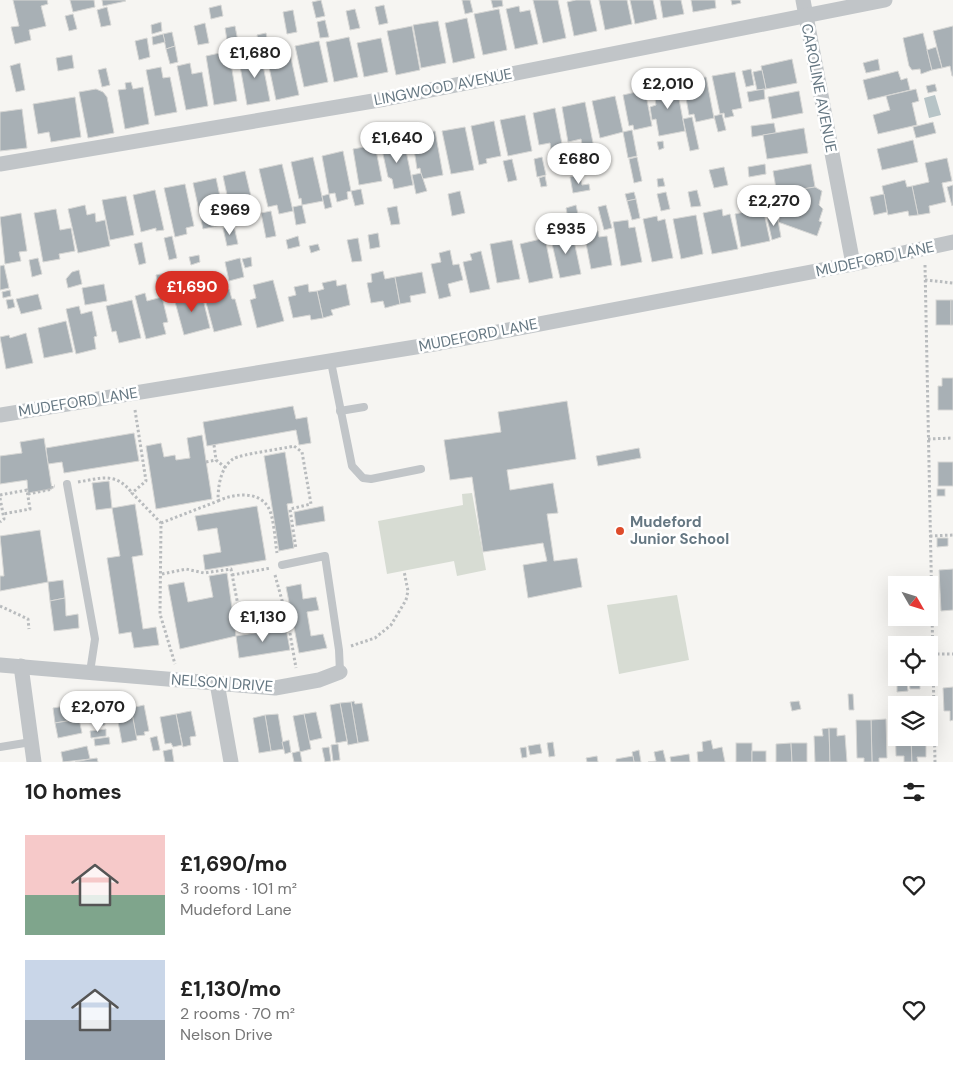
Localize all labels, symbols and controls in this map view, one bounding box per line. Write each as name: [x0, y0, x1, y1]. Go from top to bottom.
street label: CAROLINE AVENUE: [797, 22, 841, 154]
pin: £1,680: [214, 36, 296, 79]
text: £1,680: [229, 42, 281, 63]
street label: LINGWOOD AVENUE: [372, 64, 514, 110]
pin: £2,010: [627, 68, 709, 110]
text: £2,010: [642, 73, 694, 94]
pin: £1,640: [356, 121, 438, 164]
text: £1,640: [371, 127, 423, 148]
pin: £680: [549, 142, 609, 185]
text: £680: [558, 148, 600, 169]
pin: £2,270: [733, 184, 815, 227]
text: £2,270: [748, 190, 800, 211]
pin: £969: [200, 194, 260, 236]
text: £969: [210, 199, 250, 220]
pin: £935: [536, 212, 596, 255]
text: £935: [546, 218, 586, 239]
street label: MUDEFORD LANE: [814, 237, 936, 281]
pin: £1,690: [151, 270, 233, 313]
text: £1,690: [166, 276, 218, 297]
street label: MUDEFORD LANE: [417, 314, 539, 356]
street label: MUDEFORD LANE: [17, 383, 139, 421]
place label: Mudeford Junior School: [630, 512, 729, 549]
marker: Mudeford Junior School: [614, 525, 626, 537]
north arrow: [888, 576, 938, 626]
map controls: [888, 576, 938, 746]
pin: £1,130: [222, 600, 304, 643]
text: £1,130: [240, 606, 286, 627]
button: locate: [888, 636, 938, 686]
street label: NELSON DRIVE: [170, 669, 274, 697]
pin: £2,070: [57, 690, 139, 733]
text: £2,070: [71, 696, 125, 717]
button: layers: [888, 696, 938, 746]
text: 10 homes: [25, 778, 122, 806]
icon: filters: [900, 778, 928, 806]
text: £1,690/mo: [180, 850, 287, 878]
icon: home: [65, 855, 125, 915]
icon: heart: [900, 871, 928, 899]
text: 3 rooms · 101 m²: [180, 878, 297, 899]
text: Mudeford Lane: [180, 899, 292, 920]
text: £1,130/mo: [180, 975, 281, 1003]
icon: home: [65, 980, 125, 1040]
icon: heart: [900, 996, 928, 1024]
text: 2 rooms · 70 m²: [180, 1003, 295, 1024]
text: Nelson Drive: [180, 1024, 273, 1045]

